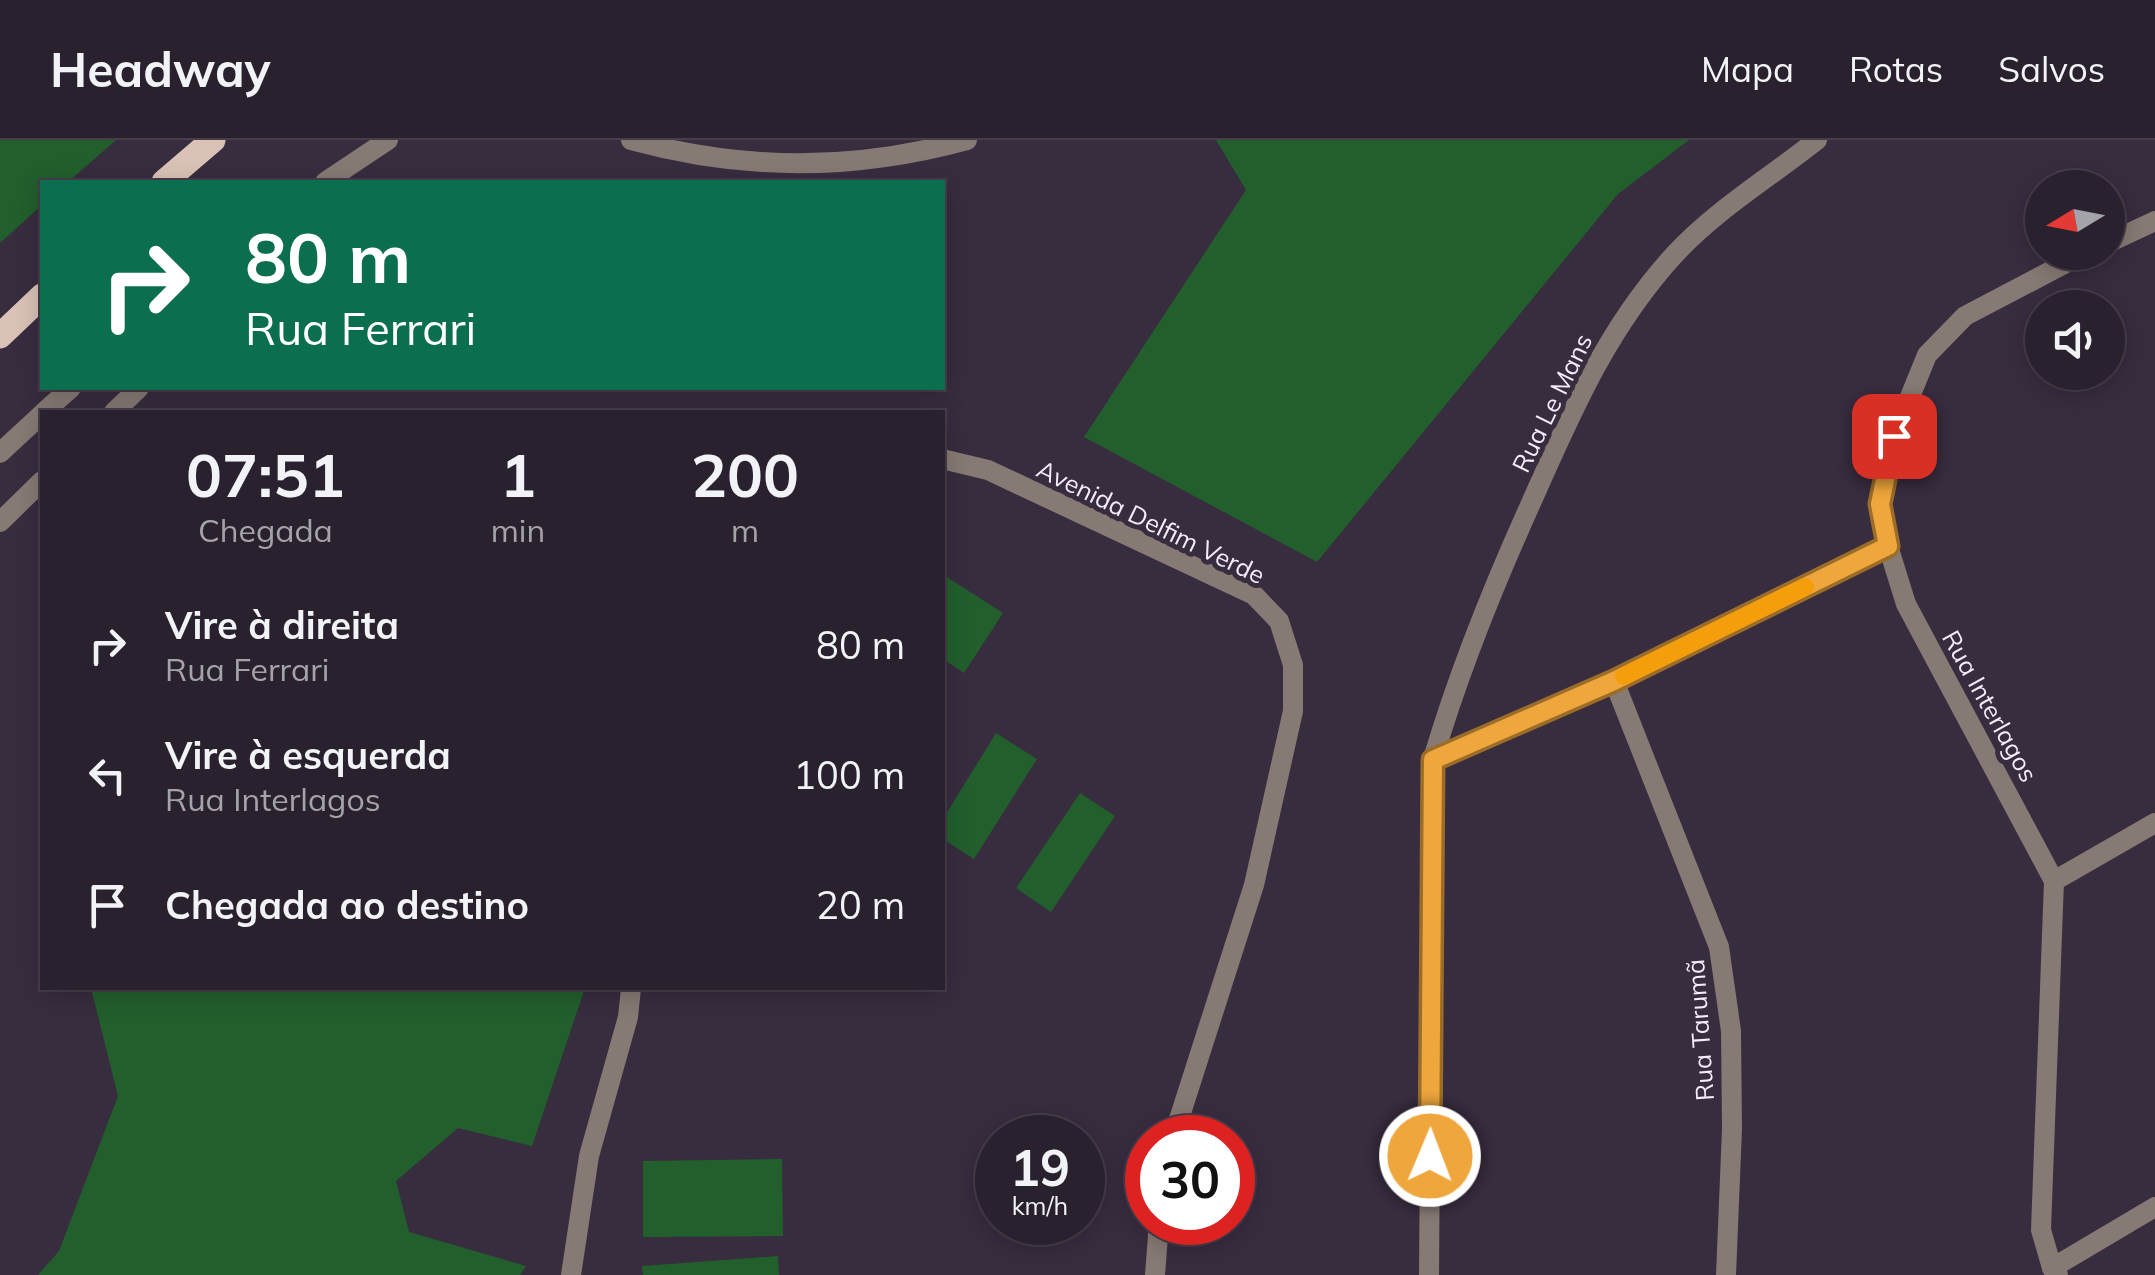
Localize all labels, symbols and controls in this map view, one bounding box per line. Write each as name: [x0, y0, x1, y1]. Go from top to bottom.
text: Headway: [50, 39, 270, 99]
text: Mapa: [1701, 47, 1794, 91]
text: Rotas: [1849, 47, 1943, 91]
text: Salvos: [1998, 47, 2105, 91]
north arrow: [2025, 170, 2125, 270]
map controls: [2025, 170, 2125, 390]
text: 80 m: [245, 213, 411, 301]
icon: right: [80, 220, 210, 350]
button: sound: [2025, 290, 2125, 390]
text: Rua Ferrari: [245, 300, 476, 356]
street label: Rua Le Mans: [1505, 328, 1598, 477]
pin: [1852, 394, 1937, 479]
icon: arrive: [1867, 409, 1922, 464]
text: 07:51: [186, 437, 345, 512]
text: 1: [500, 437, 536, 512]
text: 200: [691, 437, 799, 512]
street label: Avenida Delfim Verde: [1032, 453, 1270, 590]
text: Chegada: [198, 510, 333, 550]
text: min: [491, 510, 545, 550]
text: m: [731, 510, 759, 550]
text: Vire à direita: [165, 601, 399, 649]
icon: right: [80, 618, 135, 673]
text: 80 m: [816, 621, 905, 669]
street label: Rua Interlagos: [1936, 625, 2045, 787]
text: Rua Ferrari: [165, 649, 329, 689]
text: Vire à esquerda: [165, 731, 451, 779]
icon: left: [80, 748, 135, 803]
text: 100 m: [793, 751, 905, 799]
text: Rua Interlagos: [165, 779, 381, 819]
icon: arrive: [80, 878, 135, 933]
text: Chegada ao destino: [165, 881, 529, 929]
text: 20 m: [816, 881, 905, 929]
street label: Rua Tarumã: [1679, 958, 1720, 1102]
position arrow: [1378, 1104, 1482, 1208]
speed limit sign: 30: [1125, 1115, 1255, 1245]
text: 19: [1010, 1136, 1070, 1199]
text: km/h: [1012, 1190, 1068, 1221]

